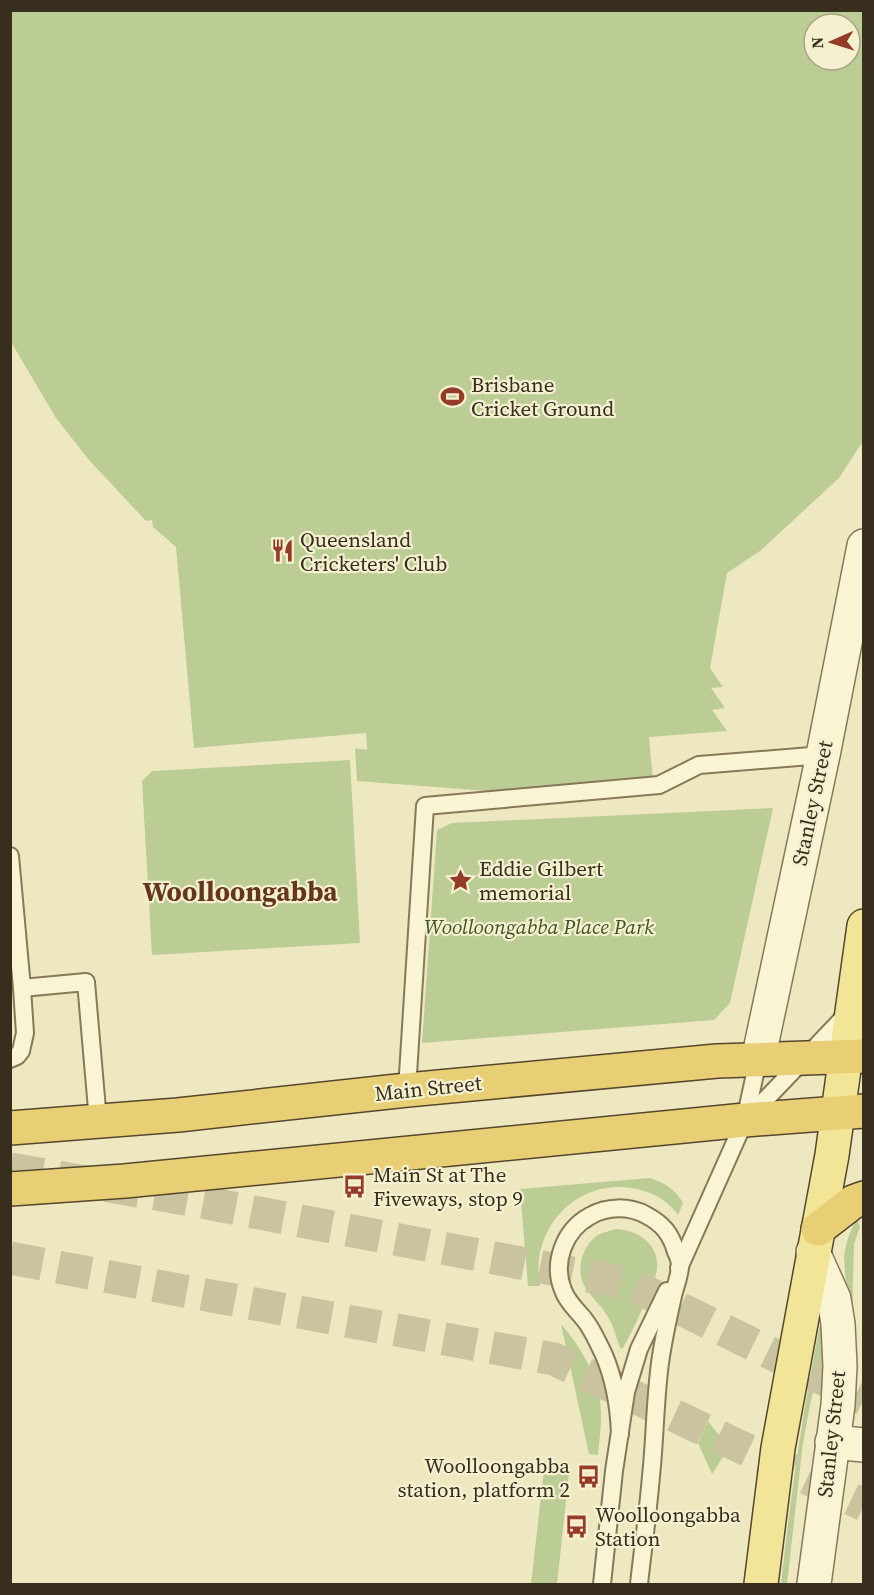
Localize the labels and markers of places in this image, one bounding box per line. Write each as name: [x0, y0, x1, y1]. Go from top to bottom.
place label: Brisbane Cricket Ground: [471, 370, 614, 423]
sports icon: Brisbane Cricket Ground: [440, 383, 466, 409]
place label: Queensland Cricketers' Club: [300, 525, 447, 578]
restaurant icon: Queensland Cricketers' Club: [269, 538, 295, 564]
place label: Eddie Gilbert memorial: [479, 854, 603, 907]
place icon: Eddie Gilbert memorial: [448, 867, 474, 893]
place label: Main St at The Fiveways, stop 9: [373, 1160, 523, 1213]
bus stop icon: Main St at The Fiveways, stop 9: [342, 1173, 368, 1199]
place label: Woolloongabba station, platform 2: [397, 1451, 570, 1504]
bus stop icon: Woolloongabba station, platform 2: [575, 1464, 601, 1490]
place label: Woolloongabba Station: [595, 1500, 741, 1553]
bus stop icon: Woolloongabba Station: [564, 1513, 590, 1539]

